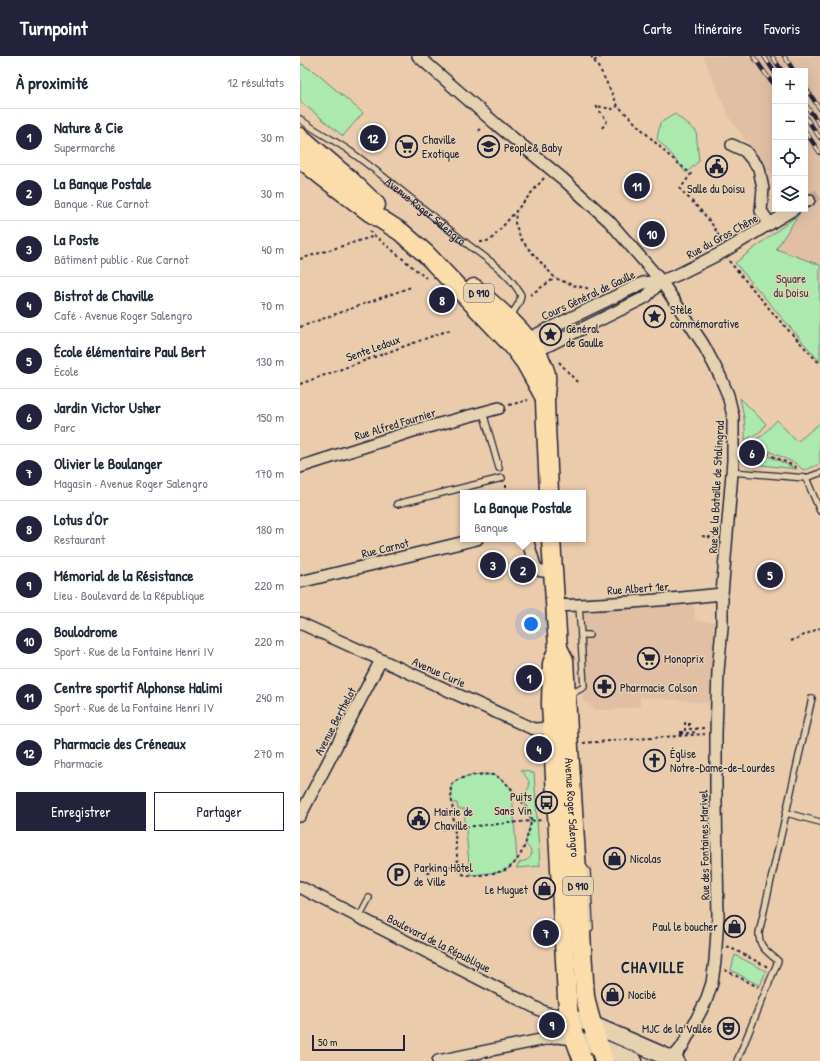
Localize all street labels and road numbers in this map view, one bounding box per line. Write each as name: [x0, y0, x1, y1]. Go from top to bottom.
street label: Avenue Roger Salengro: [382, 173, 470, 249]
street label: Rue du Gros Chêne: [683, 209, 761, 263]
street label: Cours Général de Gaulle: [538, 266, 638, 324]
road number: D 910: [464, 284, 494, 302]
street label: Sente Ledoux: [344, 330, 402, 366]
street label: Rue Alfred Fournier: [352, 403, 438, 444]
street label: Rue de la Bataille de Stalingrad: [704, 420, 728, 554]
street label: Rue Carnot: [360, 534, 411, 562]
street label: Rue Albert 1er: [607, 577, 670, 599]
street label: Avenue Curie: [410, 653, 469, 691]
street label: Avenue Berthelot: [310, 683, 360, 758]
street label: Avenue Roger Salengro: [561, 757, 585, 858]
street label: Rue des Fontaines Marivel: [695, 789, 713, 900]
road number: D 910: [563, 877, 593, 895]
street label: Boulevard de la République: [384, 909, 494, 977]

